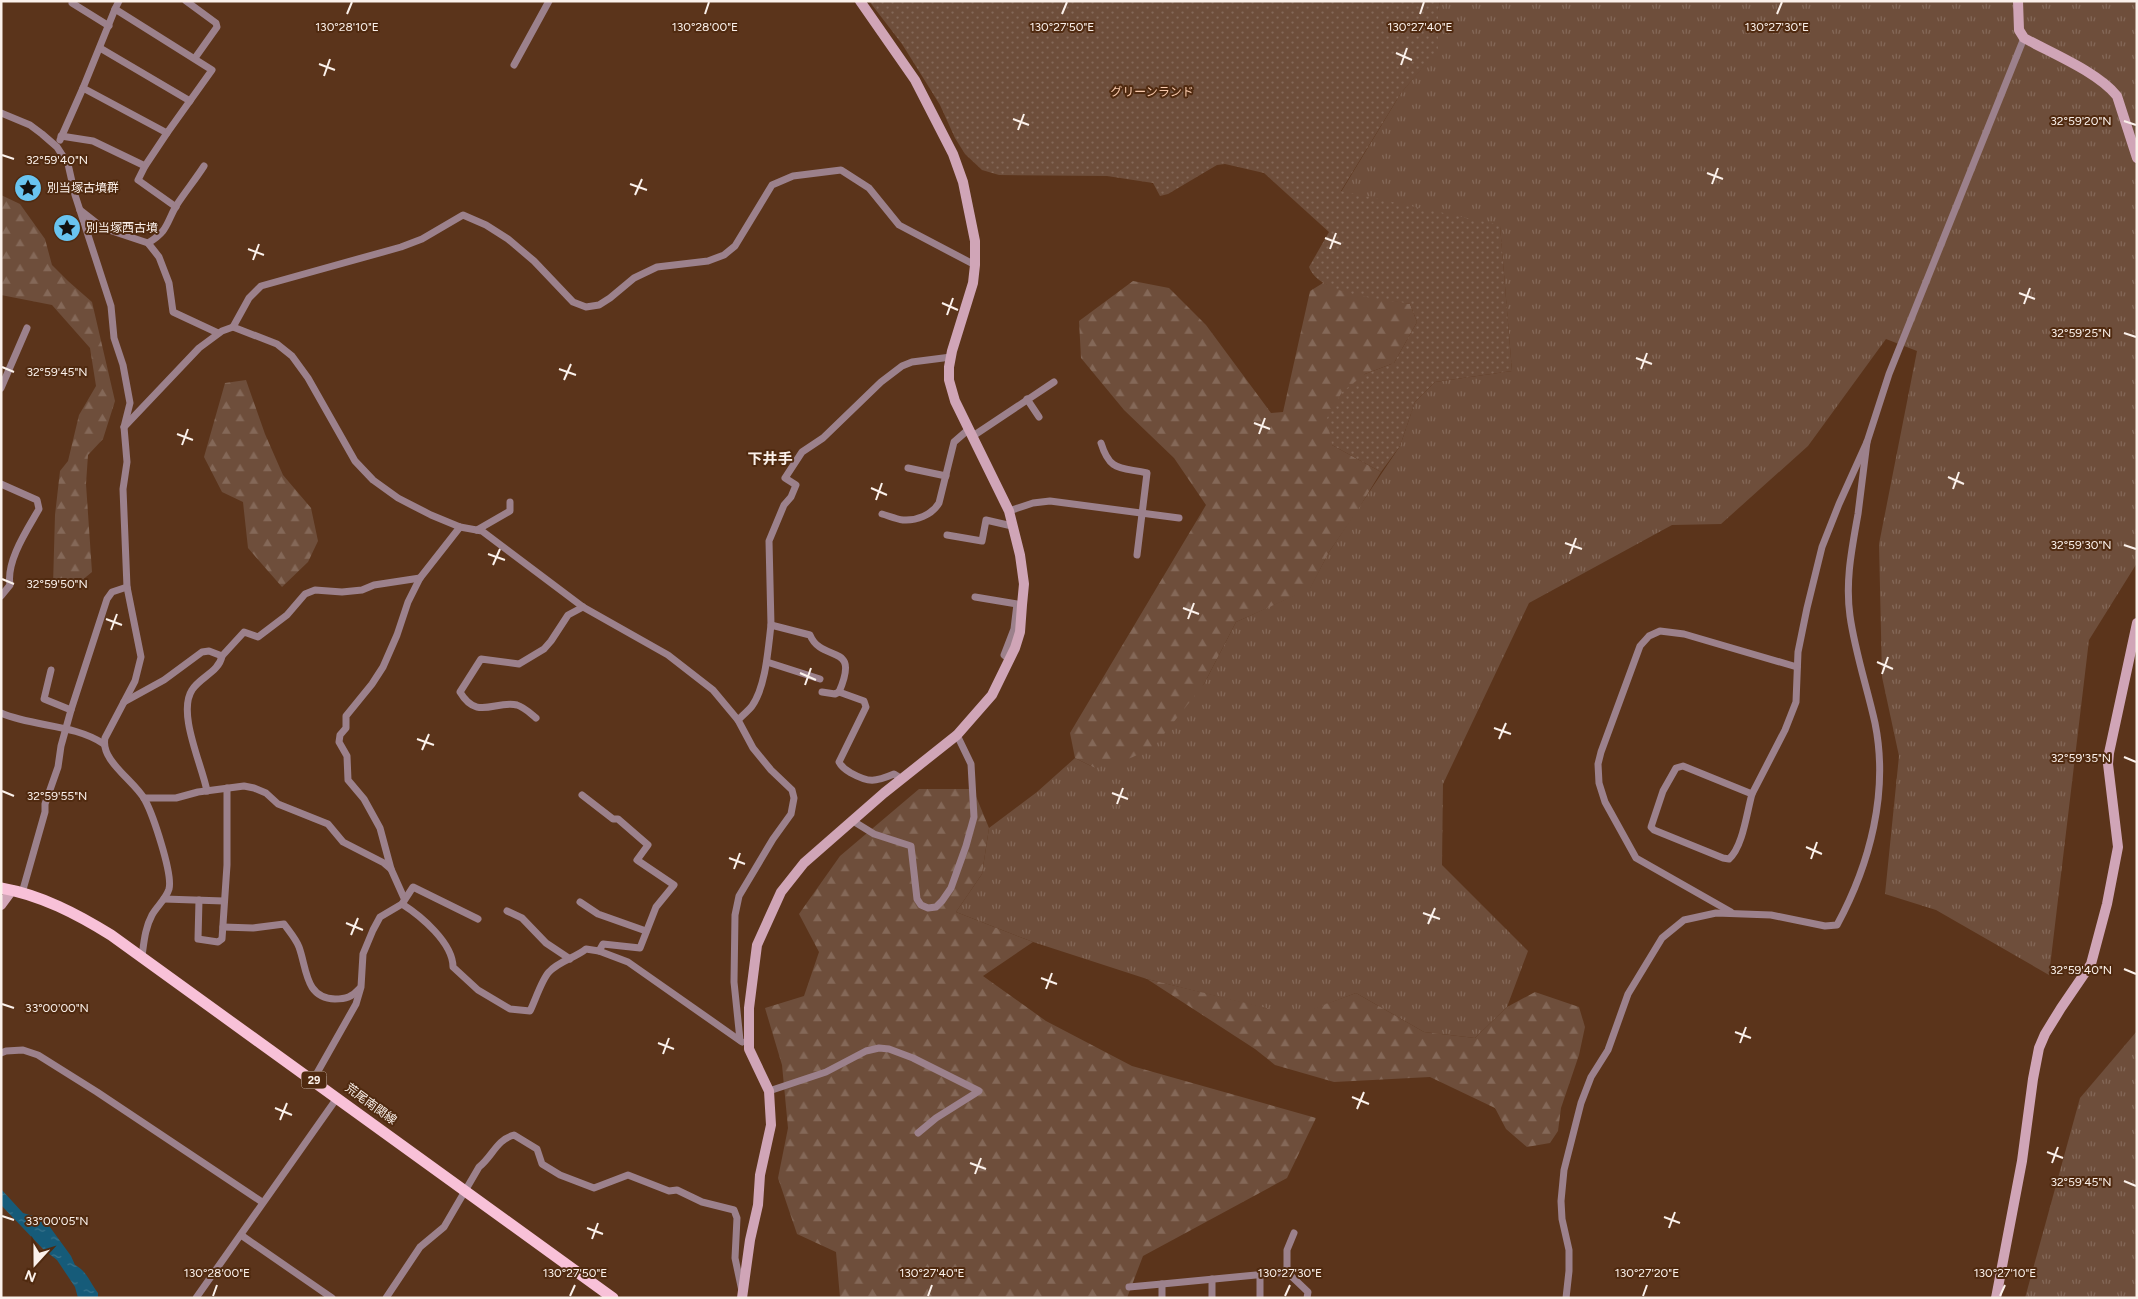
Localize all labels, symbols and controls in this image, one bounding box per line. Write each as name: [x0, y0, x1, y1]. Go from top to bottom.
text: 130°28'10"E: [315, 20, 379, 34]
text: 130°28'00"E: [672, 20, 738, 34]
text: 130°27'50"E: [1030, 20, 1094, 34]
text: 130°27'40"E: [1387, 20, 1453, 34]
text: 130°27'30"E: [1745, 20, 1809, 34]
park label: グリーンランド: [1110, 85, 1194, 99]
text: 32°59'20"N: [2050, 114, 2112, 128]
text: 32°59'40"N: [26, 153, 88, 167]
place icon: 別当塚古墳群: [13, 173, 43, 203]
place label: 別当塚古墳群: [47, 181, 119, 195]
place icon: 別当塚西古墳: [52, 213, 82, 243]
place label: 別当塚西古墳: [86, 221, 158, 235]
text: 32°59'25"N: [2051, 326, 2111, 340]
text: 32°59'45"N: [26, 365, 88, 379]
district label: 下井手: [747, 450, 793, 468]
text: 32°59'30"N: [2050, 538, 2112, 552]
text: 32°59'50"N: [26, 577, 88, 591]
text: 32°59'35"N: [2051, 751, 2111, 765]
text: 32°59'55"N: [27, 789, 87, 803]
text: 32°59'40"N: [2050, 963, 2112, 977]
text: 33°00'00"N: [25, 1001, 89, 1015]
road number: 29: [302, 1072, 326, 1088]
street label: 荒尾南関線: [343, 1081, 399, 1127]
text: 32°59'45"N: [2050, 1175, 2112, 1189]
text: 33°00'05"N: [26, 1214, 89, 1228]
north arrow: [10, 1239, 60, 1289]
text: N: [22, 1266, 39, 1286]
text: 130°28'00"E: [184, 1266, 250, 1280]
text: 130°27'50"E: [543, 1266, 607, 1280]
text: 130°27'40"E: [899, 1266, 965, 1280]
text: 130°27'30"E: [1258, 1266, 1322, 1280]
text: 130°27'20"E: [1615, 1266, 1679, 1280]
text: 130°27'10"E: [1974, 1266, 2036, 1280]

